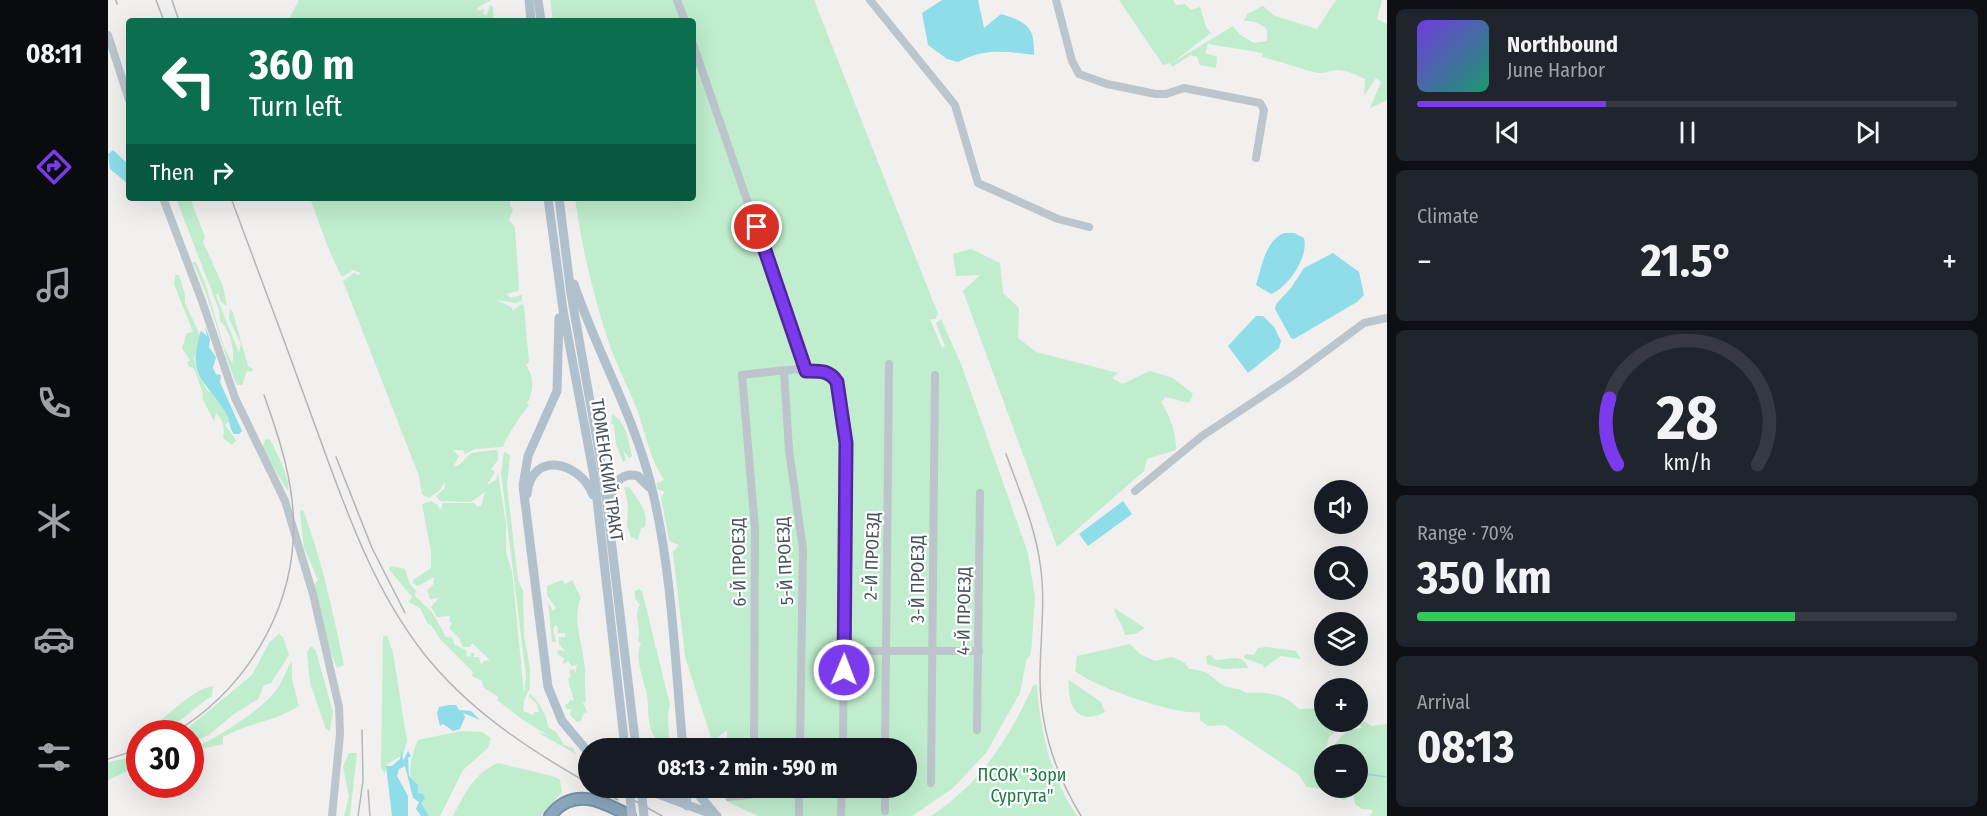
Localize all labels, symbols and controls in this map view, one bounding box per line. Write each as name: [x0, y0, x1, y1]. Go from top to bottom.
text: Northbound: [1507, 31, 1618, 58]
text: 08:11: [26, 38, 82, 70]
text: 360 m: [249, 40, 355, 90]
icon: left: [150, 42, 228, 120]
text: June Harbor: [1507, 58, 1605, 82]
text: Turn left: [249, 91, 342, 123]
icon: previous: [1491, 116, 1524, 149]
icon: pause: [1671, 116, 1704, 149]
icon: next: [1851, 116, 1884, 149]
icon: directions: [33, 146, 75, 188]
icon: right: [206, 156, 239, 189]
text: Then: [150, 159, 194, 186]
pin: [731, 201, 782, 252]
text: Climate: [1417, 204, 1479, 228]
icon: arrive: [740, 210, 773, 243]
text: 21.5°: [1641, 234, 1733, 288]
text: −: [1417, 242, 1432, 282]
text: +: [1942, 242, 1957, 282]
icon: music: [33, 264, 75, 306]
text: 28: [1655, 381, 1718, 456]
icon: phone: [33, 382, 75, 424]
street label: ТЮМЕНСКИЙ ТРАКТ: [586, 397, 628, 543]
text: km/h: [1663, 450, 1711, 476]
map controls: [1314, 480, 1368, 798]
button: sound: [1314, 480, 1368, 534]
icon: climate: [33, 500, 75, 542]
street label: 2-Й ПРОЕЗД: [859, 512, 885, 600]
street label: 5-Й ПРОЕЗД: [772, 516, 798, 606]
street label: 6-Й ПРОЕЗД: [727, 517, 751, 607]
text: Range · 70%: [1417, 521, 1514, 545]
street label: 3-Й ПРОЕЗД: [907, 535, 929, 623]
button: search: [1314, 546, 1368, 600]
text: 350 km: [1417, 551, 1552, 605]
street label: 4-Й ПРОЕЗД: [952, 566, 976, 656]
button: layers: [1314, 612, 1368, 666]
icon: car: [33, 618, 75, 660]
position arrow: [812, 638, 876, 702]
button: +: [1314, 678, 1368, 732]
text: Arrival: [1417, 690, 1470, 714]
speed limit sign: 30: [126, 720, 204, 798]
text: 08:13: [1417, 720, 1514, 774]
icon: filters: [33, 736, 75, 778]
button: −: [1314, 744, 1368, 798]
text: 08:13 · 2 min · 590 m: [657, 754, 838, 781]
park label: ПСОК "Зори Сургута": [978, 764, 1066, 807]

